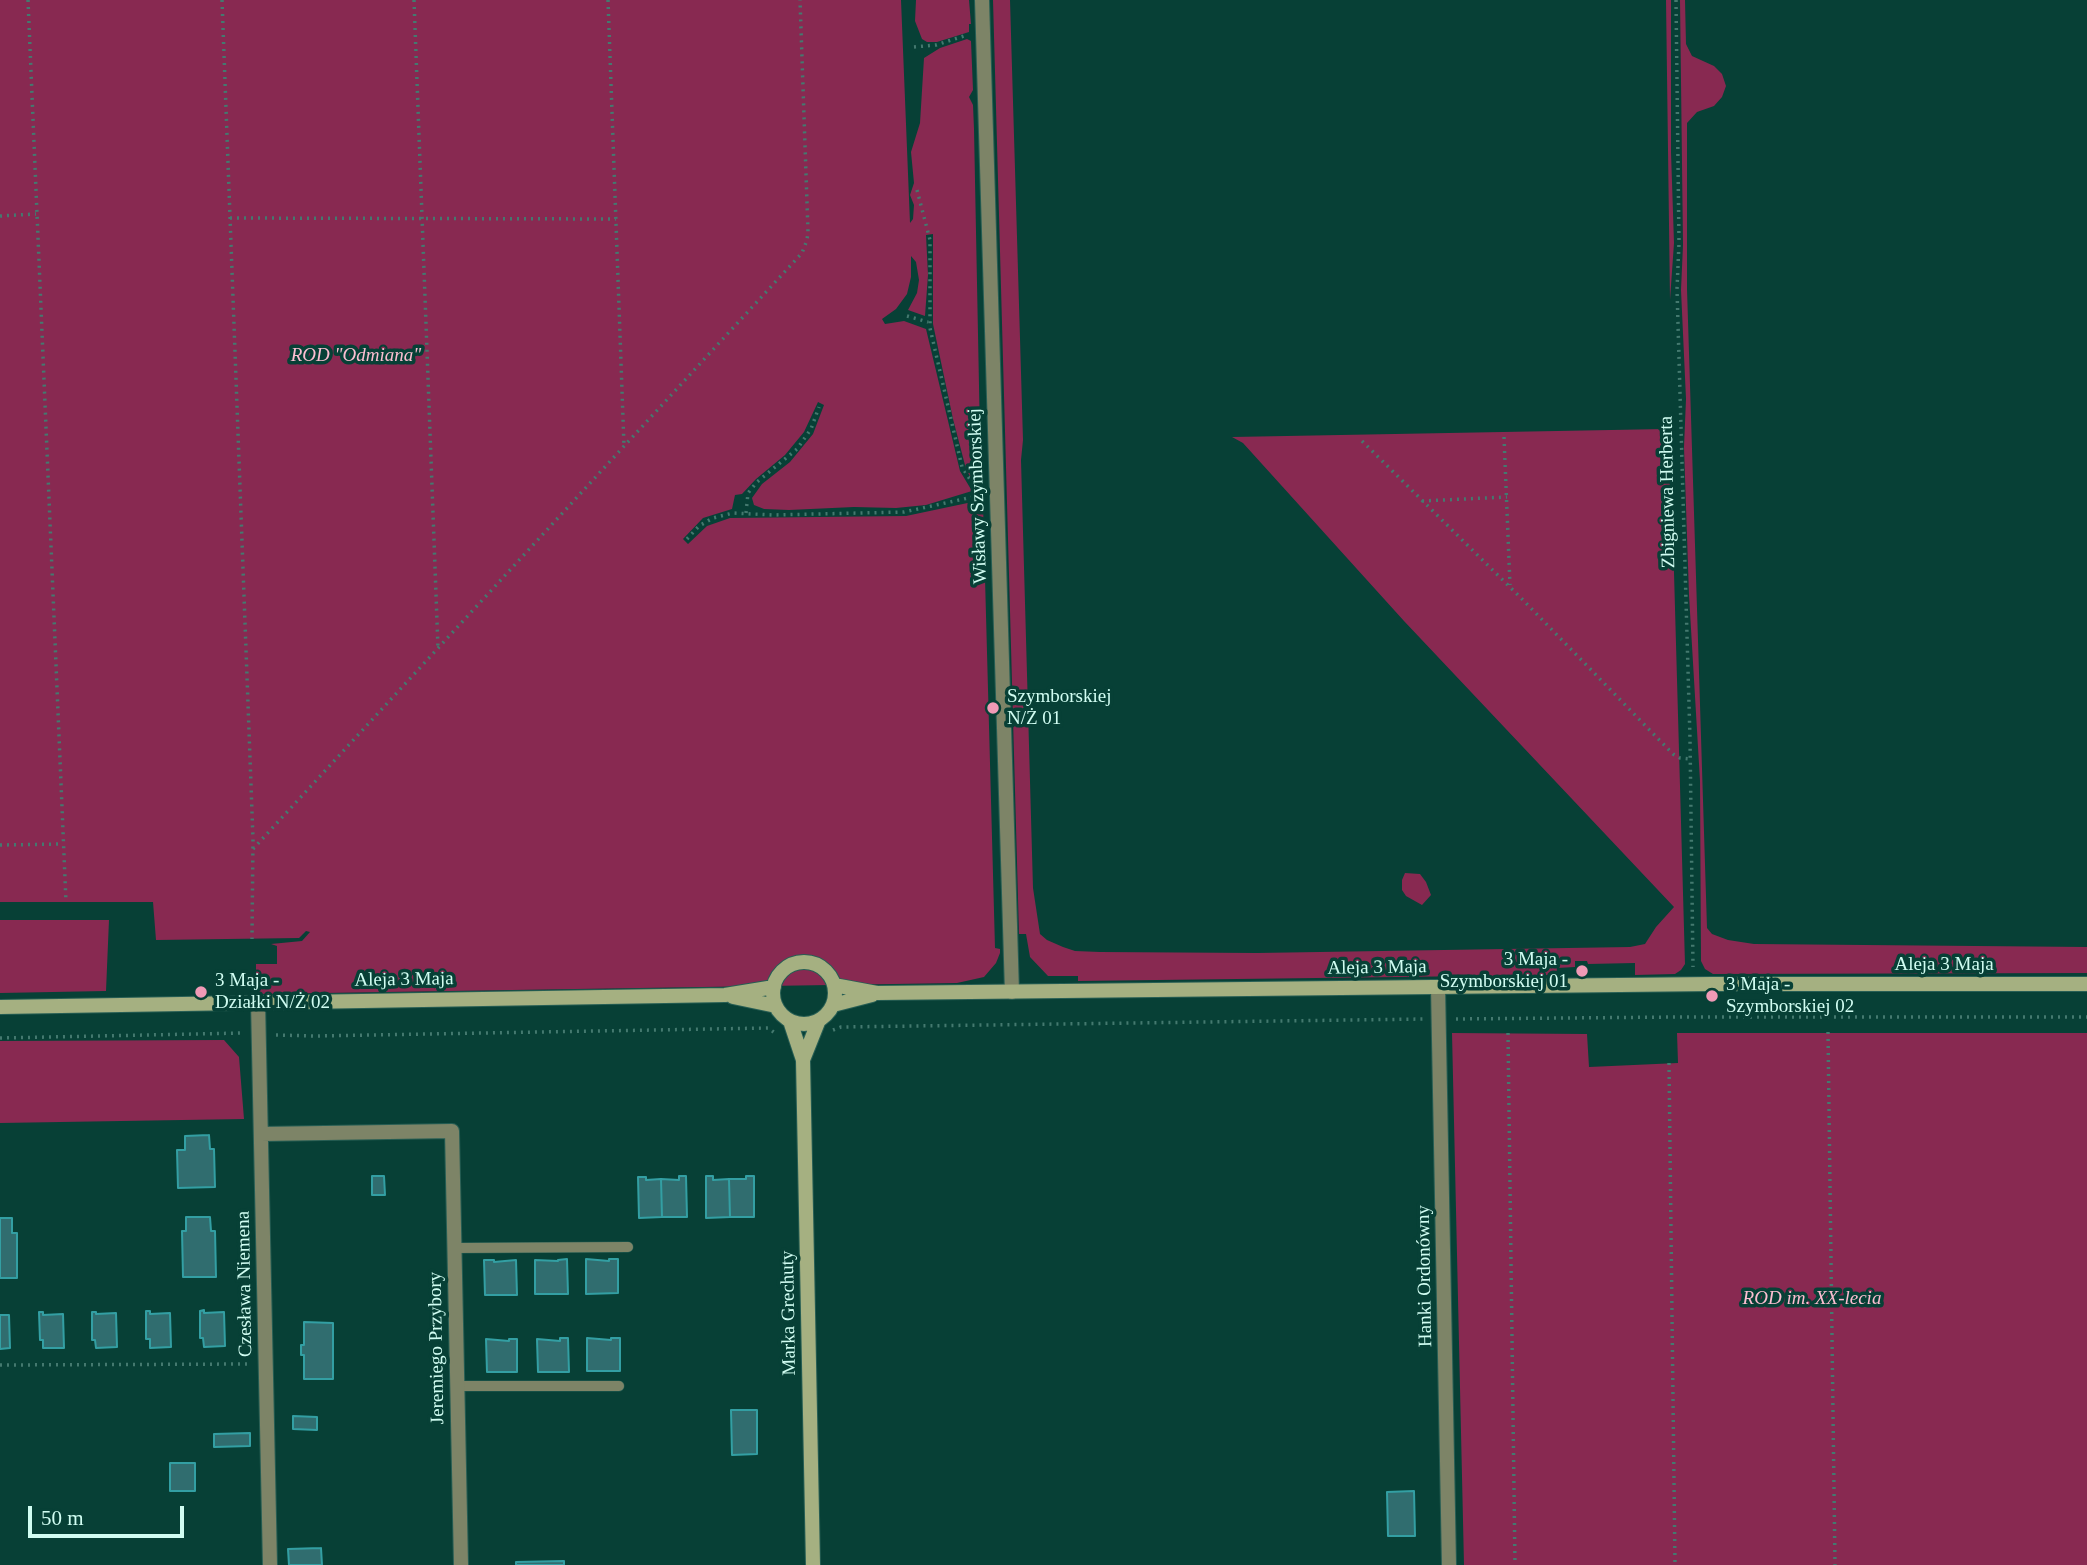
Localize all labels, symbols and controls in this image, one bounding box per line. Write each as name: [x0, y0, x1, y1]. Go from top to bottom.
park label: ROD "Odmiana": [291, 345, 421, 367]
street label: Wisławy Szymborskiej: [964, 408, 992, 584]
street label: Zbigniewa Herberta: [1655, 416, 1681, 568]
place label: Szymborskiej N/Ż 01: [1007, 686, 1111, 730]
marker: Szymborskiej N/Ż 01: [985, 700, 1001, 716]
place label: 3 Maja - Szymborskiej 01: [1440, 949, 1568, 993]
street label: Aleja 3 Maja: [1894, 954, 1994, 976]
street label: Aleja 3 Maja: [1327, 956, 1427, 980]
marker: 3 Maja - Szymborskiej 01: [1574, 963, 1590, 979]
street label: Aleja 3 Maja: [354, 968, 454, 992]
place label: 3 Maja - Działki N/Ż 02: [215, 970, 330, 1014]
place label: 3 Maja - Szymborskiej 02: [1726, 974, 1854, 1018]
marker: 3 Maja - Działki N/Ż 02: [193, 984, 209, 1000]
marker: 3 Maja - Szymborskiej 02: [1704, 988, 1720, 1004]
street label: Hanki Ordonówny: [1412, 1205, 1438, 1347]
street label: Czesława Niemena: [232, 1211, 258, 1357]
street label: Marka Grechuty: [777, 1250, 801, 1376]
street label: Jeremiego Przybory: [424, 1272, 450, 1424]
park label: ROD im. XX-lecia: [1743, 1288, 1881, 1310]
scale bar: [32, 1492, 187, 1536]
text: 50 m: [41, 1506, 84, 1530]

